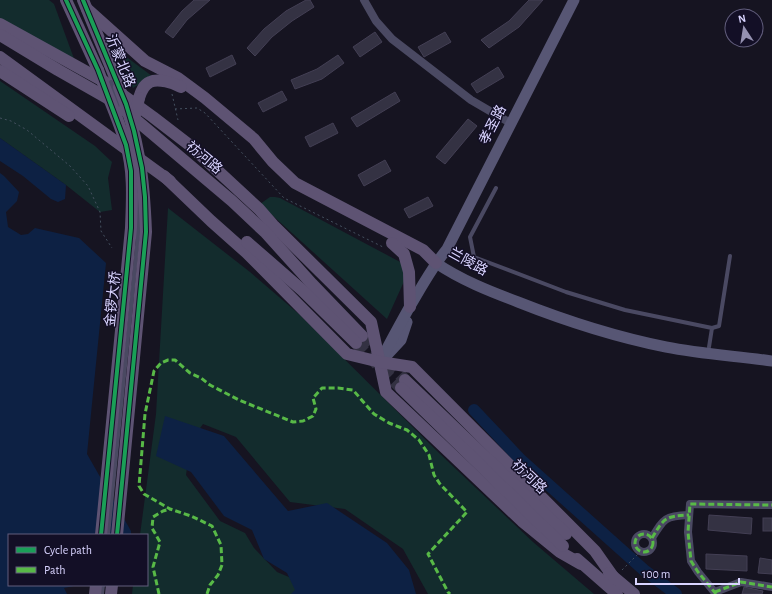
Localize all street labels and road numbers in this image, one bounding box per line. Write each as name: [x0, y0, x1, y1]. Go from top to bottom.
street label: 沂蒙北路: [103, 32, 139, 90]
street label: 孝圣路: [476, 103, 509, 147]
street label: 祊河路: [183, 138, 225, 177]
street label: 兰陵路: [446, 245, 490, 278]
street label: 金锣大桥: [102, 270, 123, 328]
street label: 祊河路: [509, 457, 550, 497]

